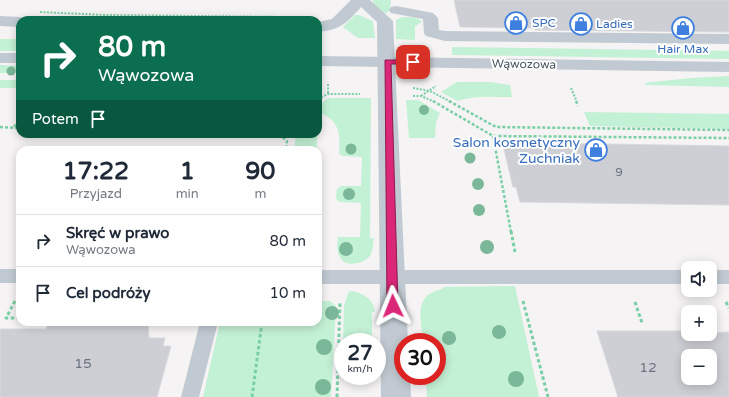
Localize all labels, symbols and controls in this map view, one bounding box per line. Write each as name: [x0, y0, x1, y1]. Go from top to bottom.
shop icon: SPC: [503, 10, 529, 36]
shop icon: Ladies: [568, 11, 594, 37]
shop icon: Hair Max: [670, 15, 696, 41]
place label: SPC: [532, 16, 556, 30]
place label: Ladies: [596, 17, 633, 31]
text: 80 m: [98, 30, 166, 64]
icon: right: [32, 32, 84, 84]
place label: Hair Max: [657, 42, 709, 56]
pin: [396, 45, 430, 79]
icon: arrive: [402, 51, 424, 73]
street label: Wąwozowa: [492, 56, 556, 72]
text: Wąwozowa: [98, 64, 194, 86]
icon: arrive: [87, 108, 109, 130]
text: Potem: [32, 110, 79, 128]
place label: Salon kosmetyczny Zuchniak: [453, 134, 580, 167]
shop icon: Salon kosmetyczny Zuchniak: [583, 137, 609, 163]
text: 17:22: [63, 157, 129, 186]
text: 1: [180, 157, 195, 186]
text: 90: [245, 157, 275, 186]
house number: 9: [615, 165, 623, 179]
text: Przyjazd: [70, 186, 122, 202]
text: min: [176, 186, 199, 202]
text: m: [254, 186, 266, 202]
text: Skręć w prawo: [66, 224, 169, 242]
icon: right: [32, 230, 54, 252]
text: 80 m: [269, 232, 306, 250]
text: Wąwozowa: [66, 242, 136, 258]
map controls: [681, 261, 717, 385]
button: sound: [681, 261, 717, 297]
icon: arrive: [32, 282, 54, 304]
text: Cel podróży: [66, 284, 151, 302]
text: 10 m: [269, 284, 306, 302]
position arrow: [372, 285, 414, 327]
button: +: [681, 305, 717, 341]
speed limit sign: 30: [394, 333, 446, 385]
text: 27: [347, 342, 373, 366]
button: −: [681, 349, 717, 385]
house number: 15: [74, 355, 92, 372]
house number: 12: [639, 359, 657, 376]
text: km/h: [347, 363, 373, 375]

